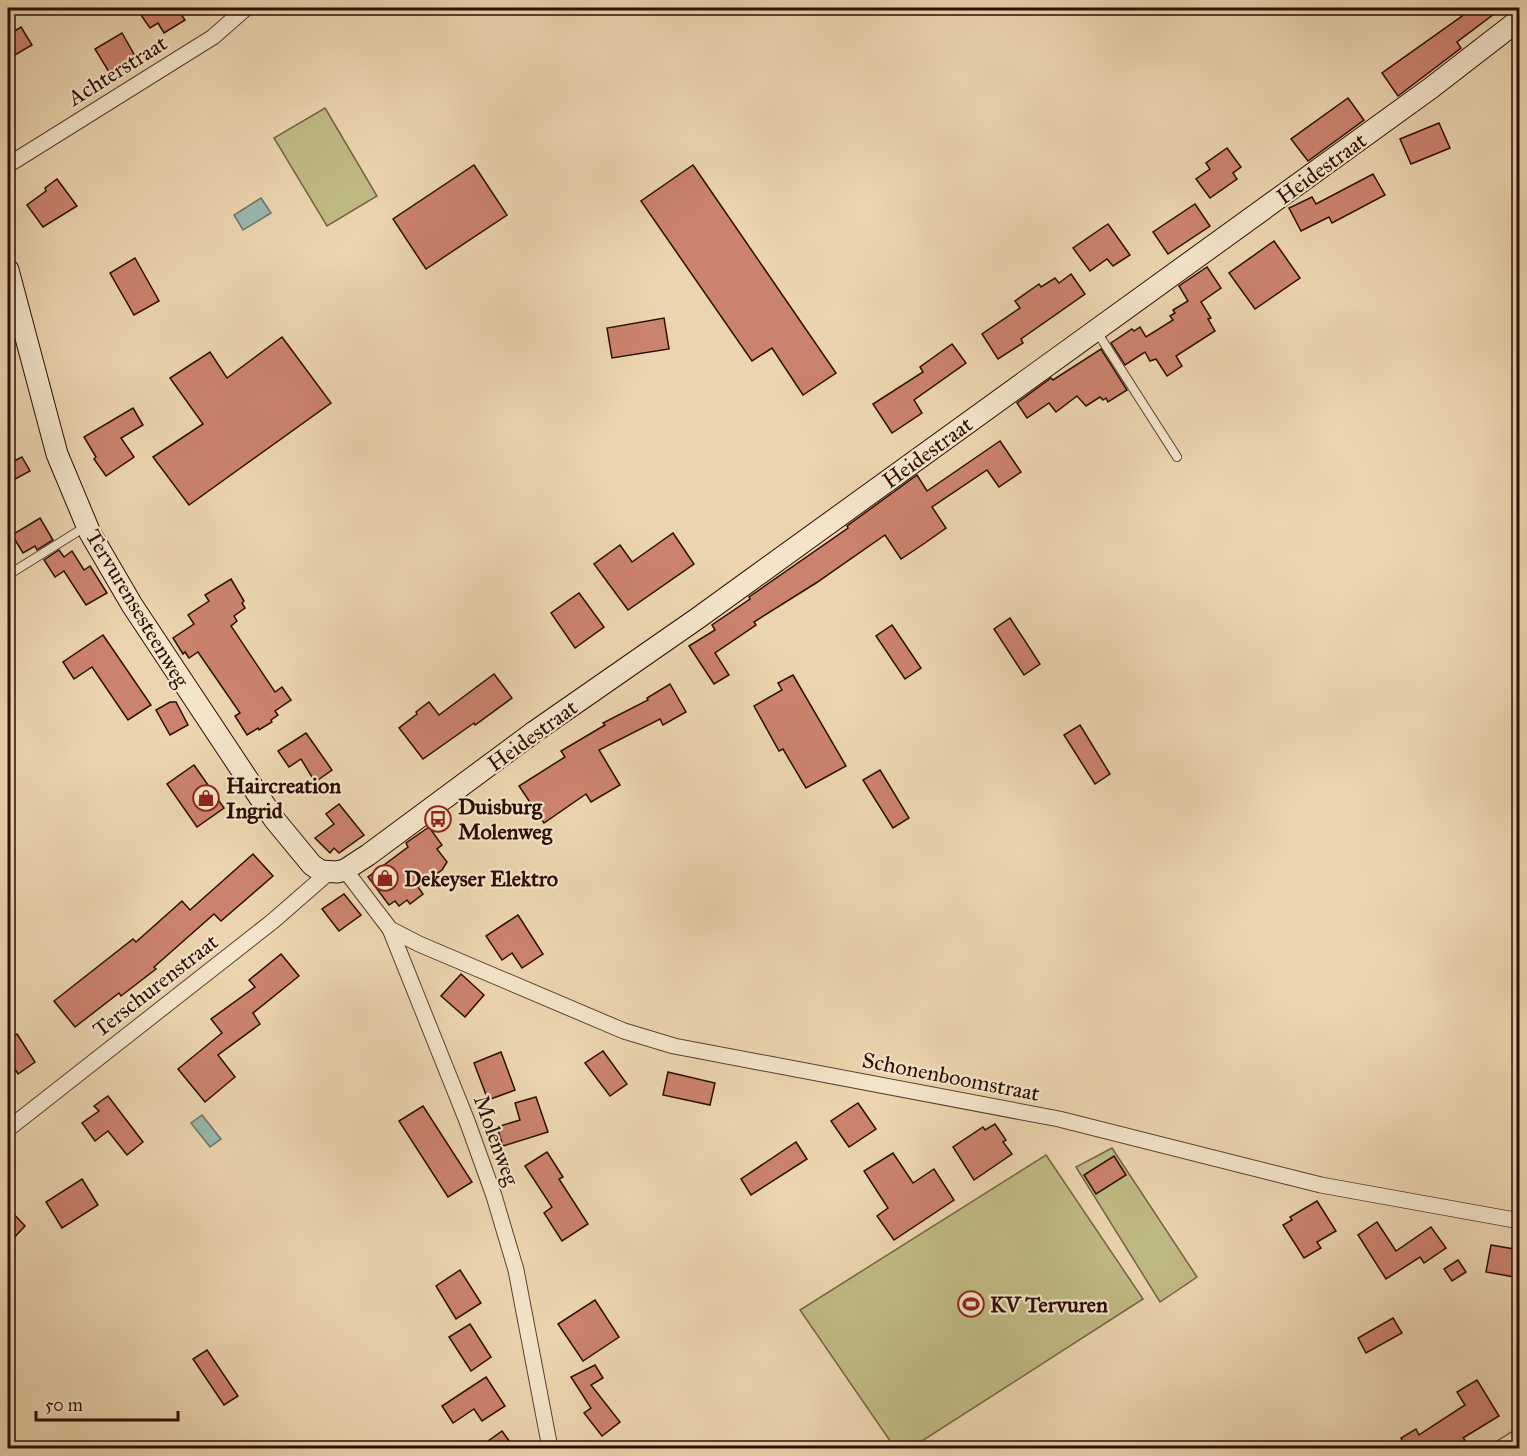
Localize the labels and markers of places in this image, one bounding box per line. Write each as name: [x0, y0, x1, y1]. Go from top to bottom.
place label: Haircreation Ingrid: [226, 772, 341, 824]
shop icon: Haircreation Ingrid: [191, 783, 221, 813]
place label: Duisburg Molenweg: [458, 793, 553, 845]
bus stop icon: Duisburg Molenweg: [423, 804, 453, 834]
shop icon: Dekeyser Elektro: [370, 863, 400, 893]
place label: Dekeyser Elektro: [404, 865, 558, 892]
sports icon: KV Tervuren: [956, 1289, 986, 1319]
place label: KV Tervuren: [990, 1291, 1108, 1318]

